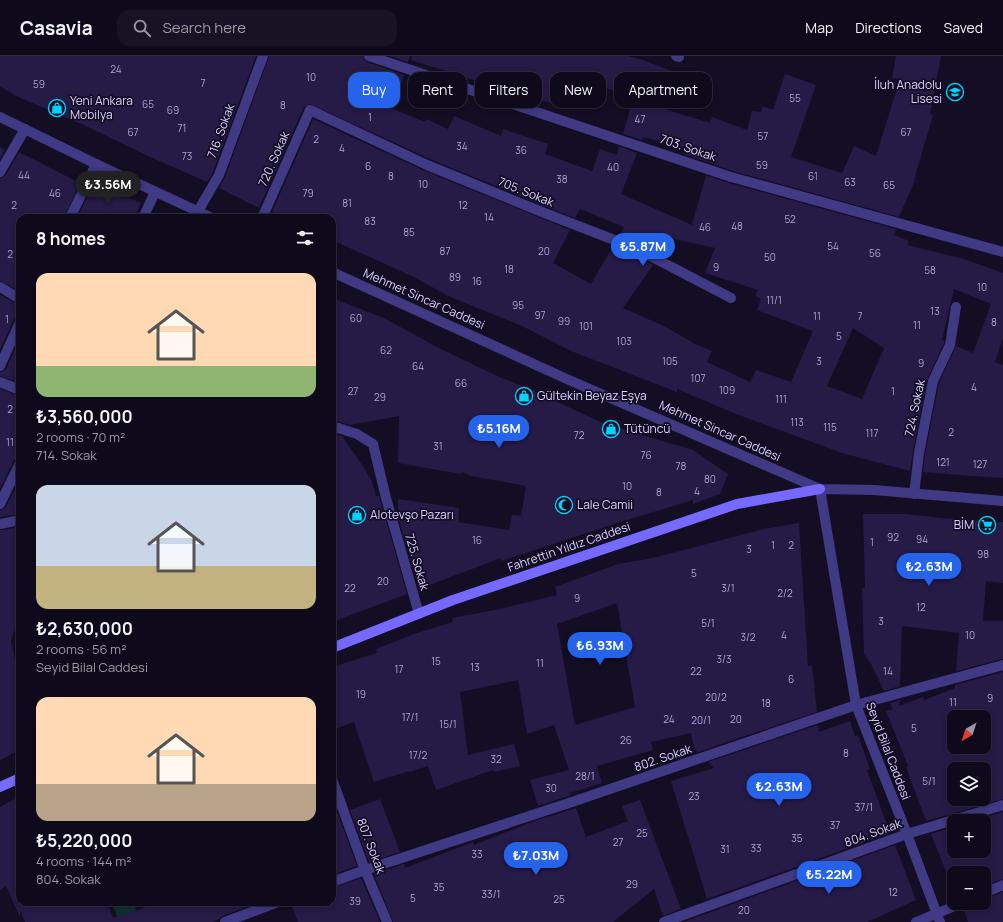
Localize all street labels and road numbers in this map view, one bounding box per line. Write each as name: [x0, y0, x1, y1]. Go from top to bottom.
street label: 716. Sokak: [203, 100, 239, 160]
street label: 720. Sokak: [254, 128, 294, 189]
street label: 703. Sokak: [658, 130, 720, 165]
street label: 705. Sokak: [496, 173, 558, 211]
street label: Mehmet Sincar Caddesi: [361, 264, 488, 333]
street label: 724. Sokak: [900, 377, 929, 438]
street label: Mehmet Sincar Caddesi: [657, 396, 784, 465]
street label: Fahrettin Yıldız Caddesi: [505, 518, 632, 575]
street label: 725. Sokak: [401, 531, 434, 593]
street label: Seyid Bilal Caddesi: [862, 700, 915, 802]
street label: 802. Sokak: [632, 739, 695, 775]
street label: 804. Sokak: [842, 814, 905, 851]
street label: 807. Sokak: [353, 816, 390, 877]

